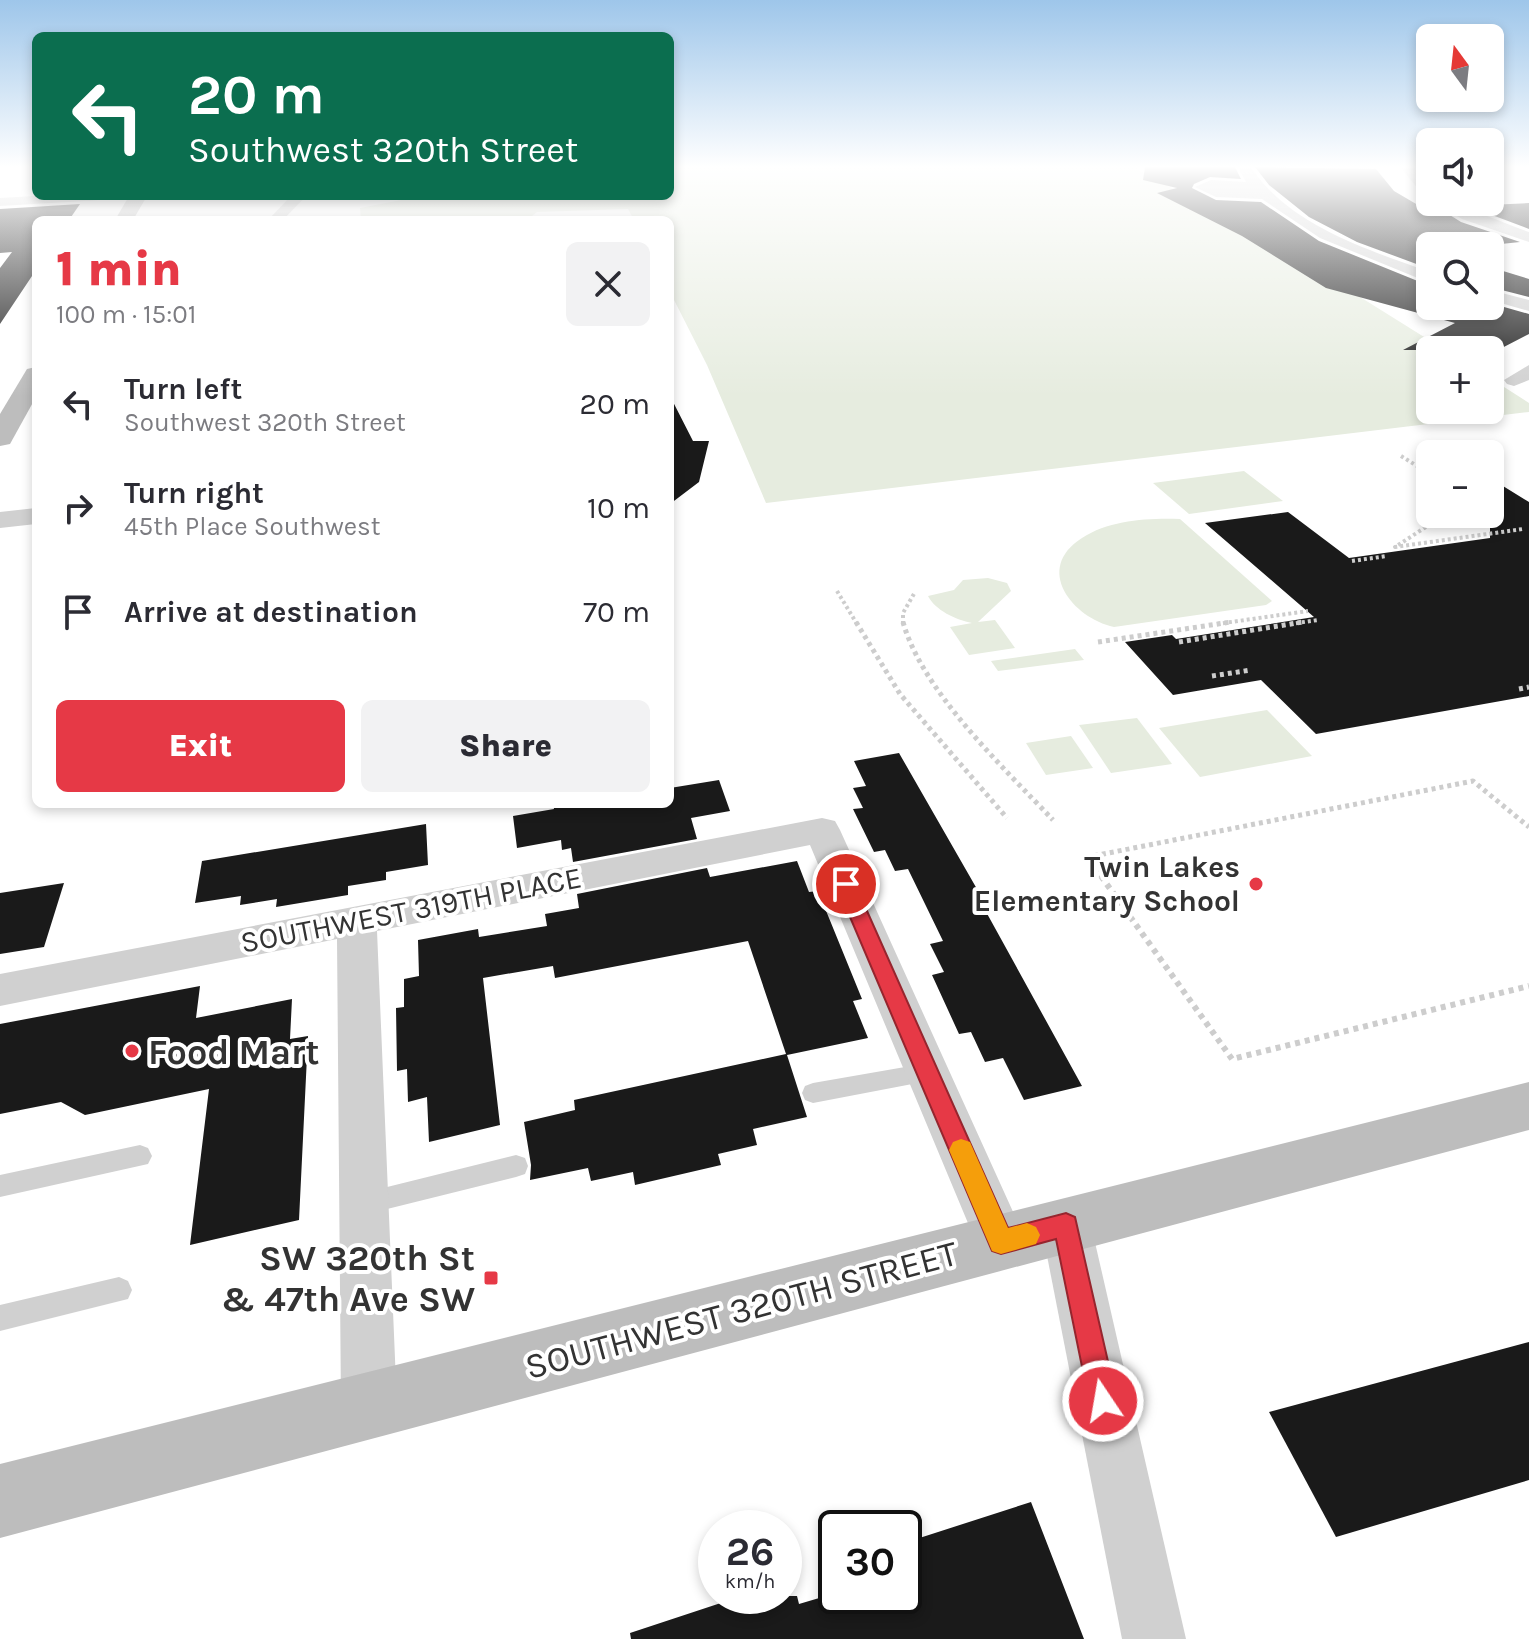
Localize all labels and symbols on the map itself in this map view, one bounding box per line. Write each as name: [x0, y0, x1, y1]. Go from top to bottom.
north arrow: [1416, 24, 1504, 112]
place label: Twin Lakes Elementary School: [974, 849, 1240, 919]
pin: [812, 850, 880, 918]
street label: SOUTHWEST 319TH PLACE: [238, 859, 584, 961]
marker: Twin Lakes Elementary School: [1247, 875, 1265, 893]
place label: Food Mart: [148, 1031, 319, 1073]
marker: Food Mart: [123, 1042, 141, 1060]
street label: SOUTHWEST 320TH STREET: [521, 1232, 962, 1388]
place label: SW 320th St & 47th Ave SW: [220, 1237, 475, 1320]
marker: SW 320th St & 47th Ave SW: [482, 1269, 500, 1287]
position arrow: [1061, 1359, 1145, 1443]
speed limit sign: 30: [818, 1510, 922, 1614]

